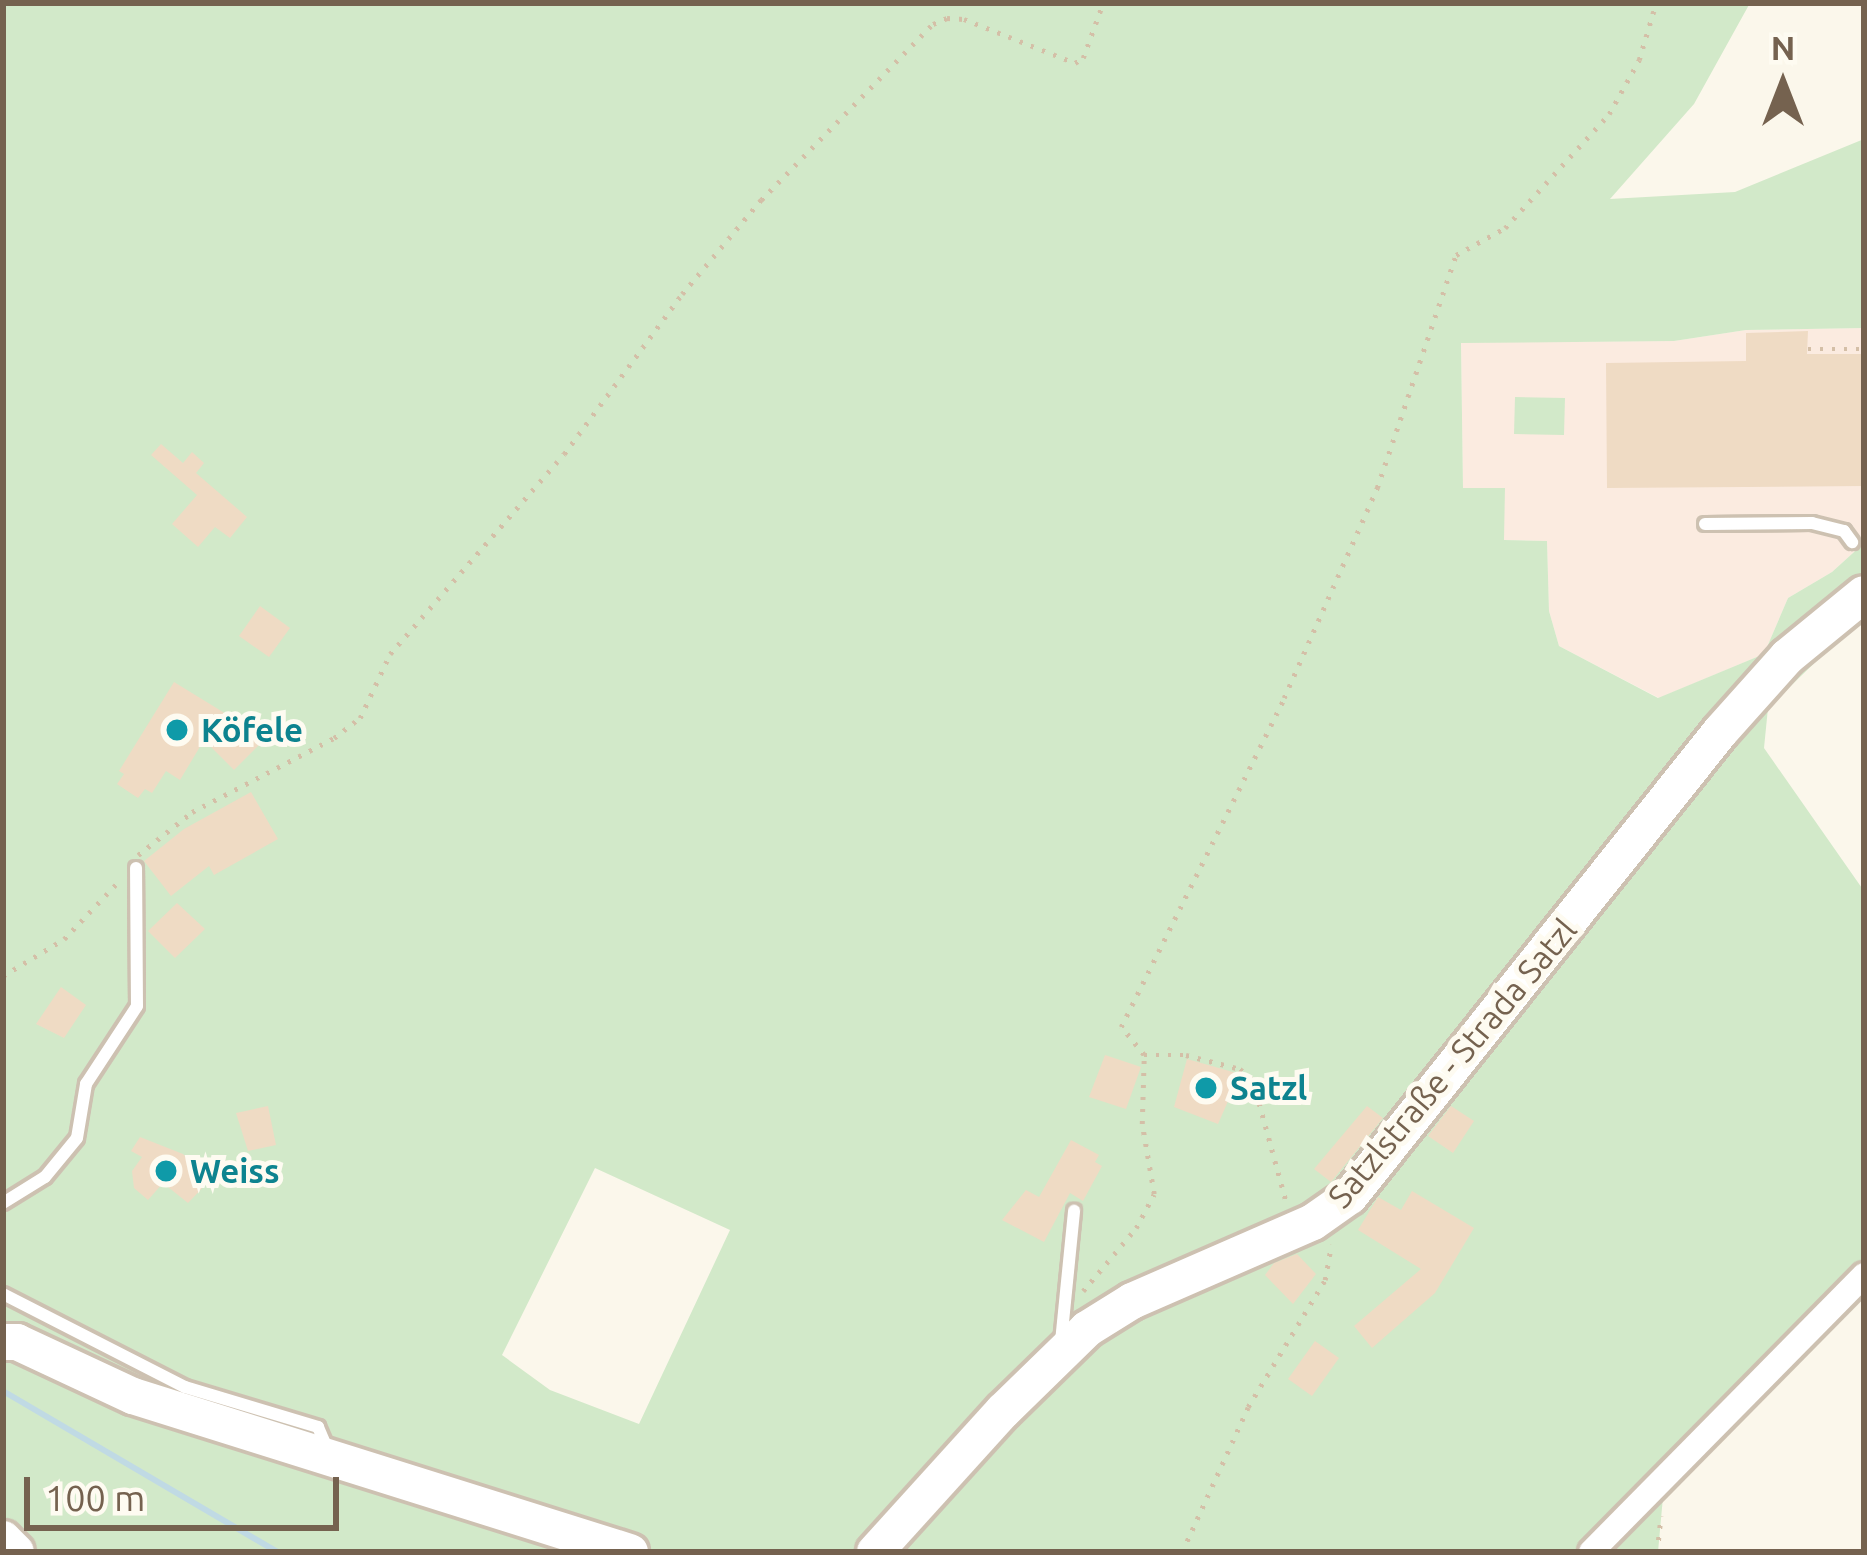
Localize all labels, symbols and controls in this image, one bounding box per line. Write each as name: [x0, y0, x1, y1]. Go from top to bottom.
north arrow: [1723, 24, 1843, 144]
text: N: [1771, 29, 1795, 66]
place label: Köfele: [201, 710, 303, 750]
marker: Köfele: [164, 717, 190, 743]
street label: Satzlstraße - Strada Satzl: [1319, 910, 1585, 1216]
place label: Satzl: [1230, 1068, 1307, 1108]
marker: Satzl: [1193, 1075, 1219, 1101]
place label: Weiss: [190, 1151, 279, 1191]
marker: Weiss: [153, 1158, 179, 1184]
scale bar: [30, 1453, 345, 1527]
text: 100 m: [45, 1477, 145, 1518]

